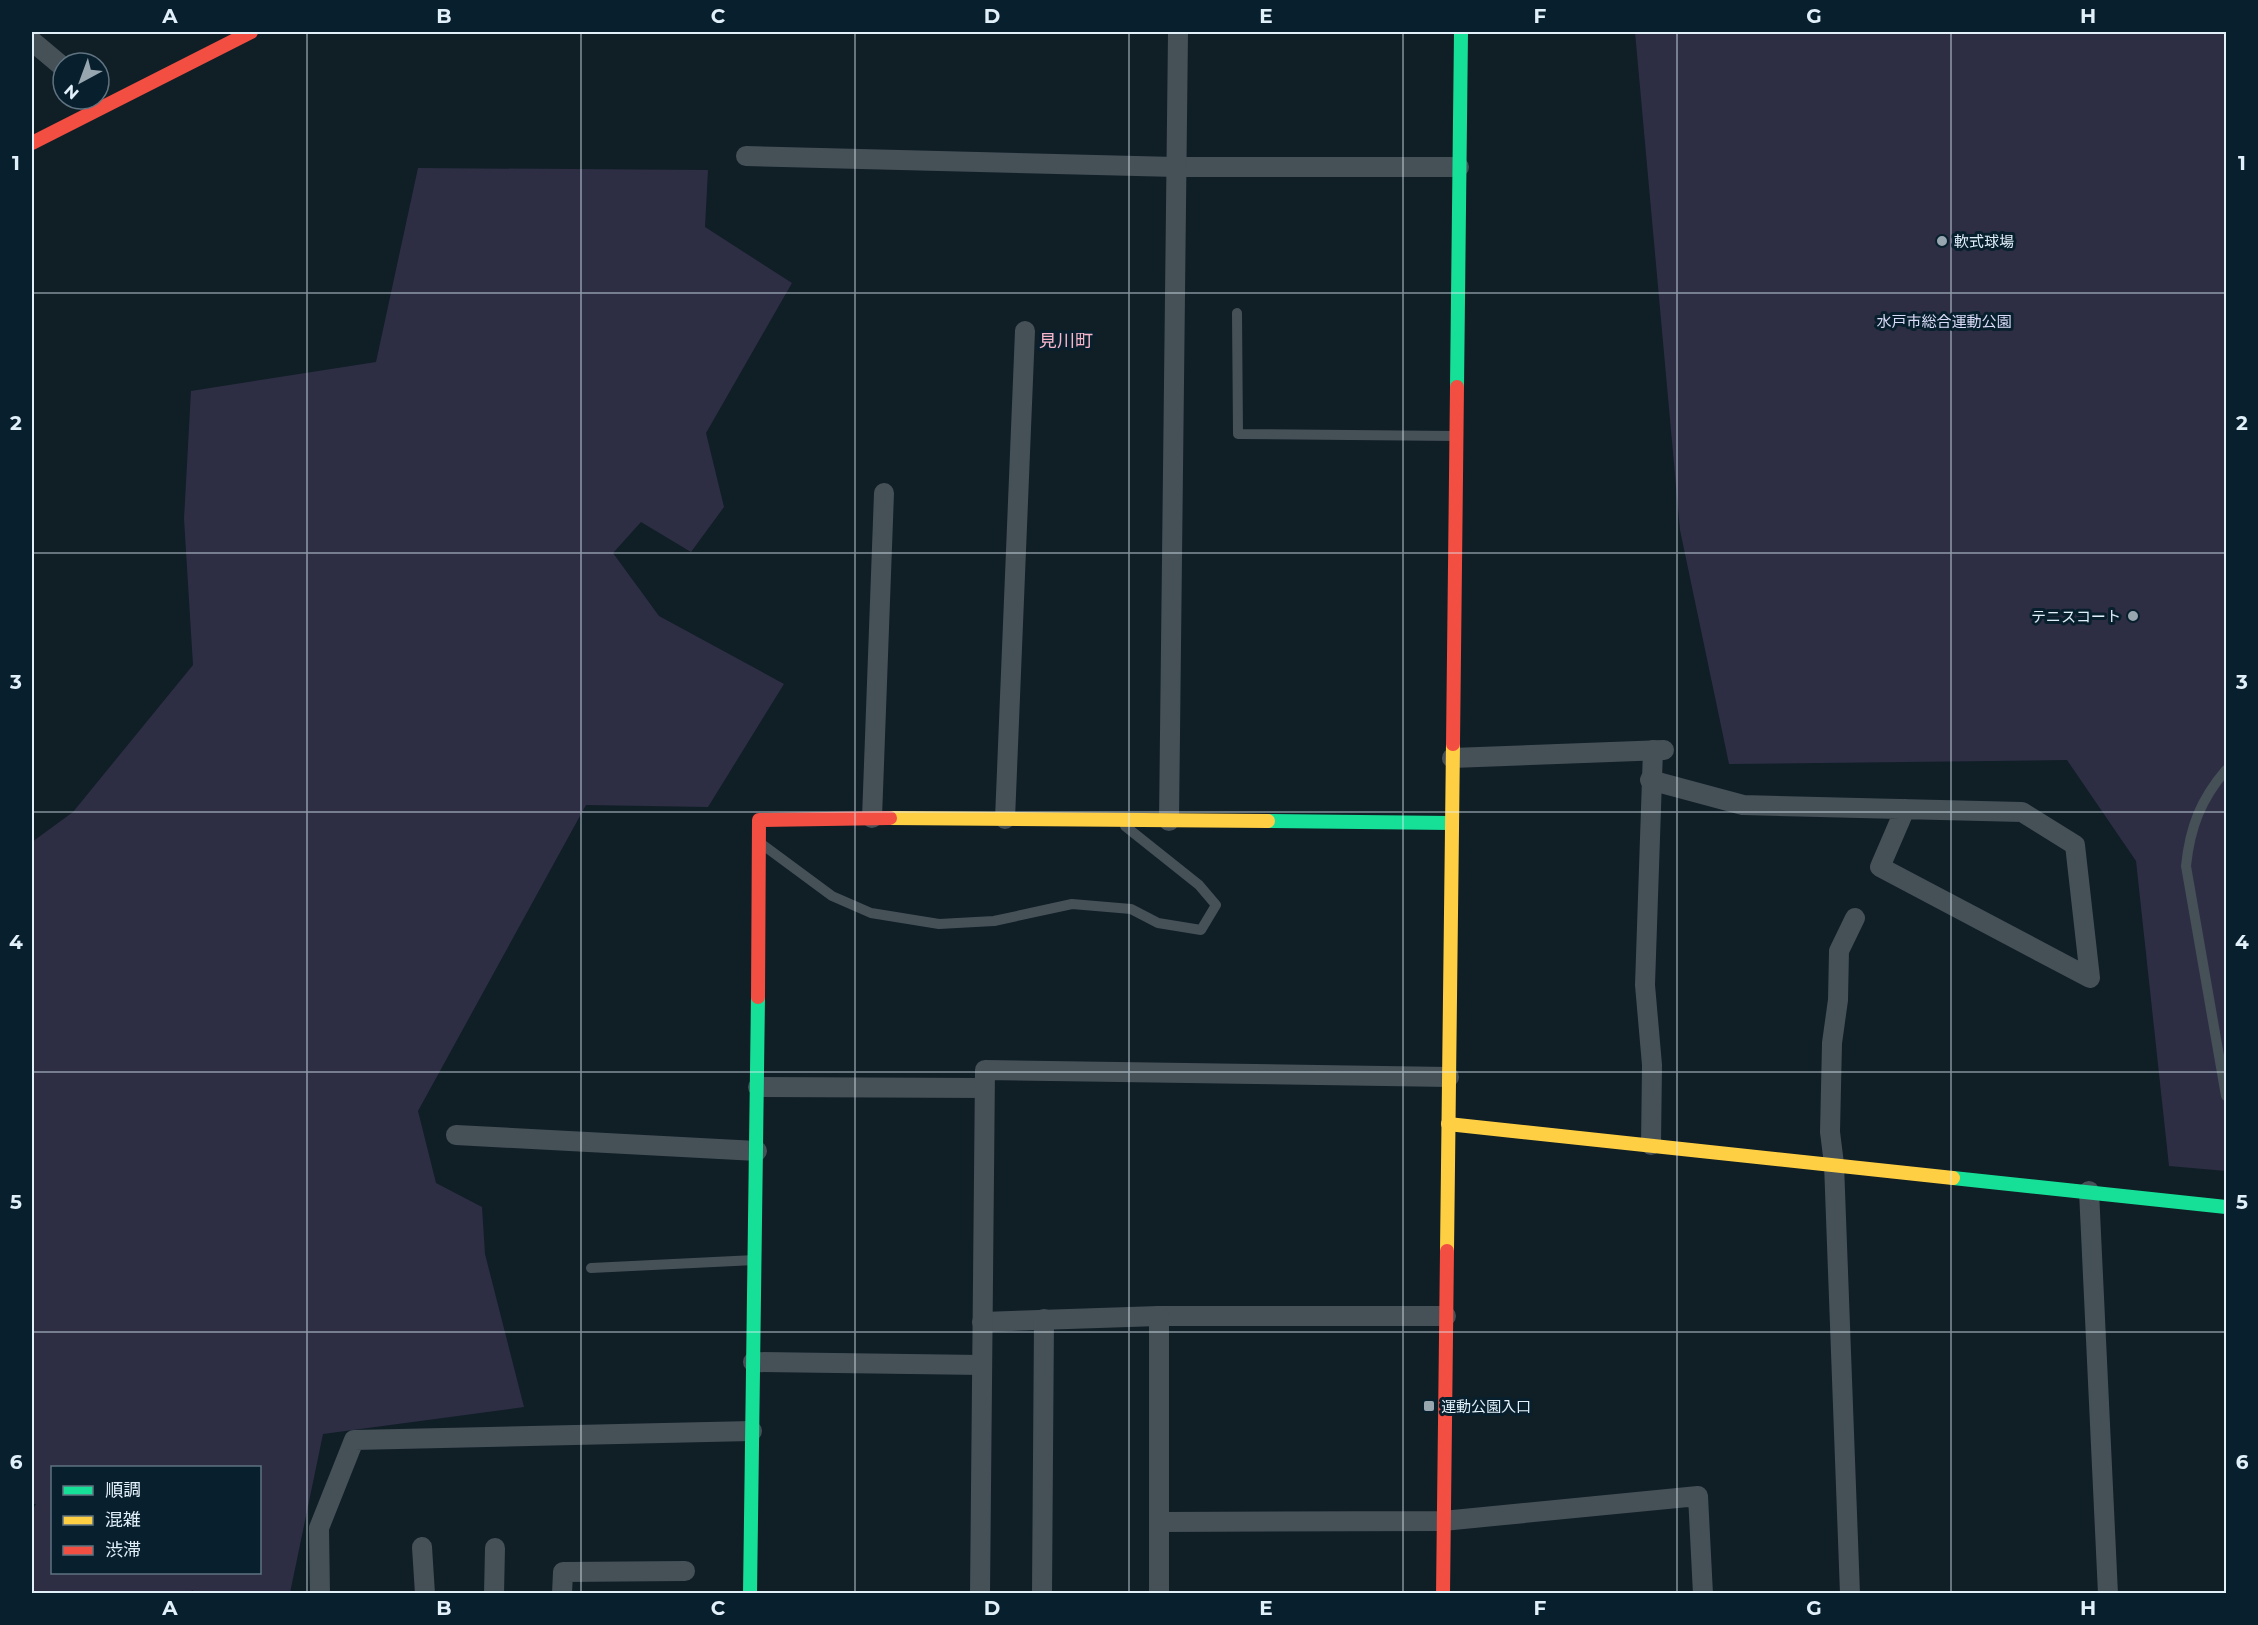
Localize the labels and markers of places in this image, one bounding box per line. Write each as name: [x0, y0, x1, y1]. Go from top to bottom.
place label: 軟式球場: [1954, 232, 2014, 251]
marker: 軟式球場: [1935, 234, 1949, 248]
place label: テニスコート: [2031, 607, 2121, 626]
marker: テニスコート: [2126, 609, 2140, 623]
place label: 運動公園入口: [1441, 1397, 1531, 1416]
marker: 運動公園入口: [1422, 1399, 1436, 1413]

